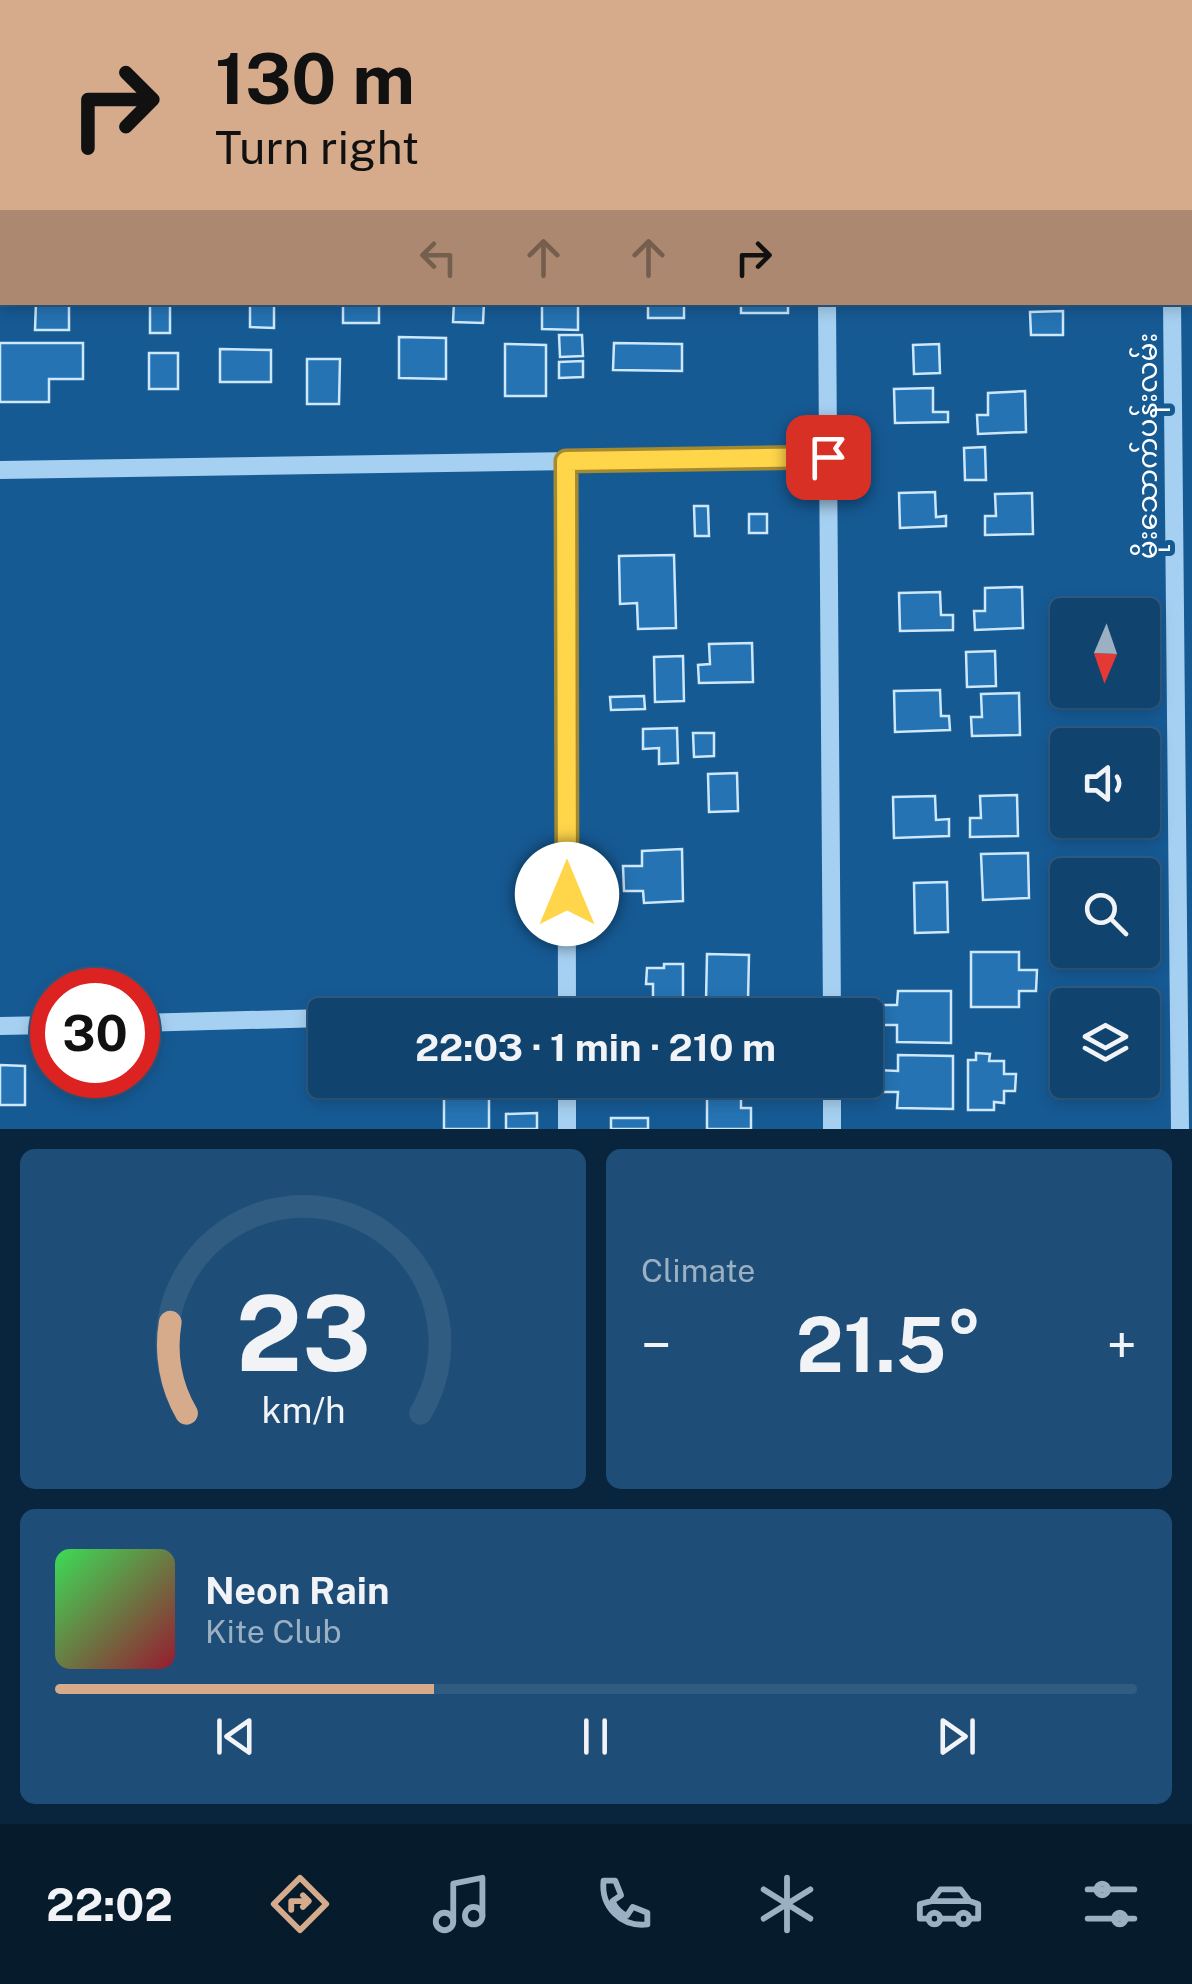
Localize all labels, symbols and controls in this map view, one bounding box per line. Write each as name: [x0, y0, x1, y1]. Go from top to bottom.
text: 130 m: [215, 37, 415, 120]
icon: right: [50, 40, 180, 170]
text: Turn right: [215, 121, 419, 174]
icon: left: [411, 230, 466, 285]
icon: ahead: [516, 230, 571, 285]
icon: ahead: [621, 230, 676, 285]
icon: right: [726, 230, 781, 285]
street label: မိုးသောက်ပန်းလမ်း: [1129, 333, 1170, 559]
pin: [786, 415, 871, 500]
icon: arrive: [801, 430, 856, 485]
north arrow: [1050, 598, 1160, 708]
map controls: [1050, 598, 1160, 1098]
button: sound: [1050, 728, 1160, 838]
position arrow: [515, 842, 619, 946]
button: search: [1050, 858, 1160, 968]
speed limit sign: 30: [30, 968, 160, 1098]
button: layers: [1050, 988, 1160, 1098]
text: 22:03 · 1 min · 210 m: [415, 1025, 776, 1070]
text: Climate: [641, 1252, 755, 1289]
text: 23: [235, 1272, 371, 1394]
text: 21.5°: [796, 1301, 982, 1389]
text: −: [641, 1313, 672, 1377]
text: +: [1107, 1313, 1137, 1377]
text: km/h: [261, 1389, 345, 1431]
text: Neon Rain: [205, 1568, 389, 1613]
text: Kite Club: [205, 1613, 342, 1650]
icon: previous: [208, 1709, 263, 1764]
icon: pause: [568, 1709, 623, 1764]
icon: next: [929, 1709, 984, 1764]
icon: directions: [265, 1869, 335, 1939]
icon: music: [427, 1869, 497, 1939]
icon: phone: [589, 1869, 659, 1939]
icon: climate: [752, 1869, 822, 1939]
icon: car: [914, 1869, 984, 1939]
icon: filters: [1076, 1869, 1146, 1939]
text: 22:02: [46, 1878, 173, 1931]

